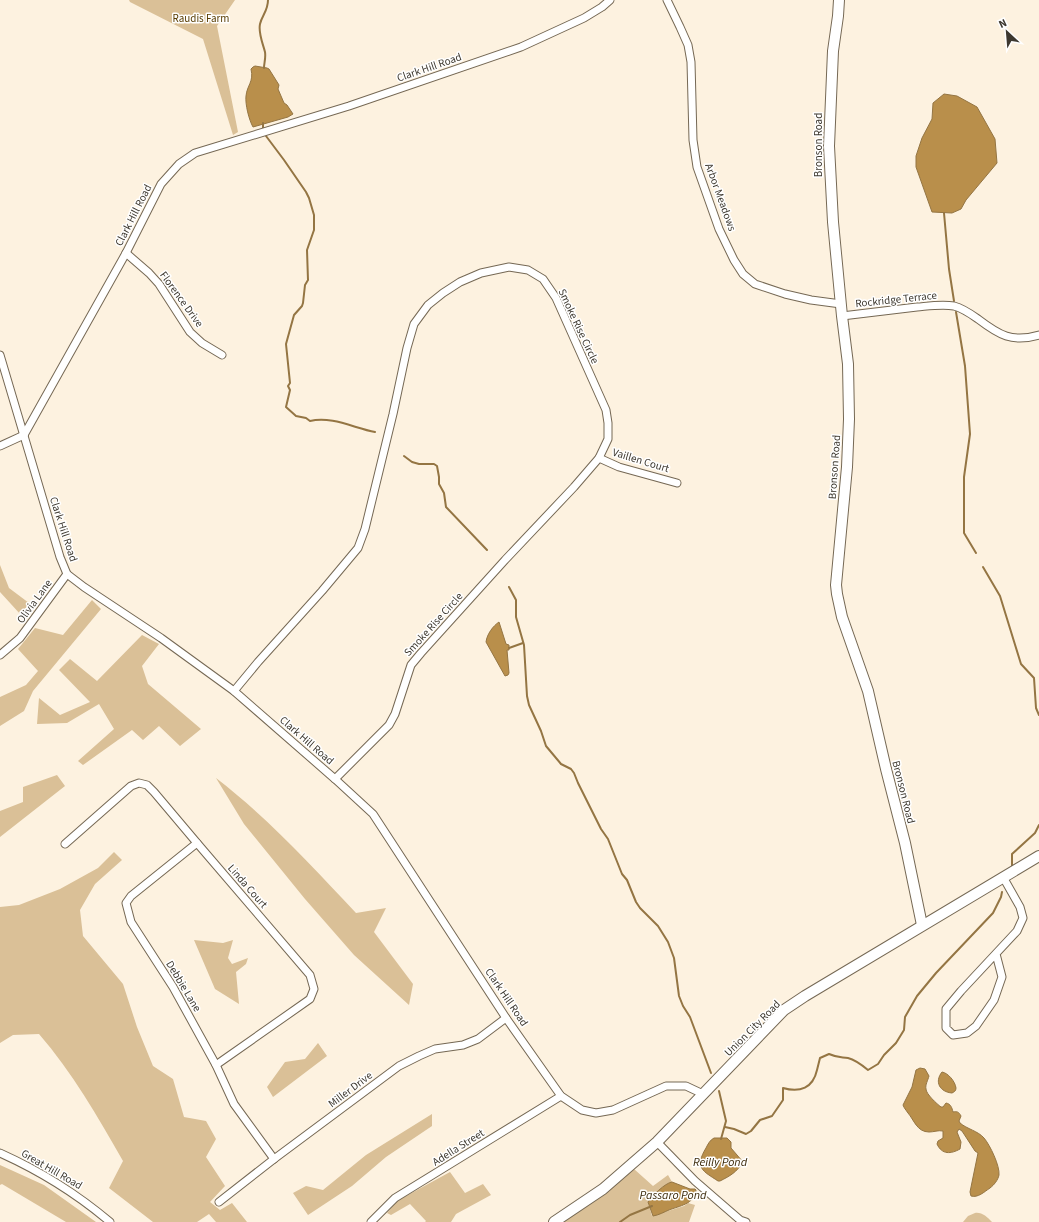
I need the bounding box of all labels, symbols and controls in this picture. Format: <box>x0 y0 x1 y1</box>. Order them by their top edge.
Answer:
park label: Raudis Farm <box>173 11 229 26</box>
north arrow <box>987 12 1027 52</box>
text: N <box>996 15 1009 32</box>
street label: Clark Hill Road <box>395 49 463 86</box>
street label: Bronson Road <box>811 113 826 177</box>
street label: Arbor Meadows <box>701 161 740 234</box>
street label: Clark Hill Road <box>111 182 155 249</box>
street label: Florence Drive <box>156 268 207 331</box>
street label: Smoke Rise Circle <box>555 286 603 367</box>
street label: Rockridge Terrace <box>854 288 938 311</box>
street label: Bronson Road <box>825 434 844 500</box>
street label: Vaillen Court <box>611 445 671 476</box>
street label: Clark Hill Road <box>46 495 81 564</box>
street label: Olivia Lane <box>13 576 56 626</box>
street label: Smoke Rise Circle <box>401 589 466 659</box>
street label: Clark Hill Road <box>276 713 337 768</box>
street label: Bronson Road <box>888 759 919 825</box>
street label: Linda Court <box>224 861 271 912</box>
street label: Debbie Lane <box>162 958 205 1015</box>
street label: Clark Hill Road <box>482 965 532 1029</box>
street label: Union City Road <box>721 997 784 1060</box>
street label: Miller Drive <box>325 1068 376 1111</box>
street label: Adella Street <box>430 1125 487 1169</box>
street label: Great Hill Road <box>18 1146 85 1193</box>
water label: Reilly Pond <box>693 1154 748 1171</box>
water label: Passaro Pond <box>640 1187 707 1204</box>

